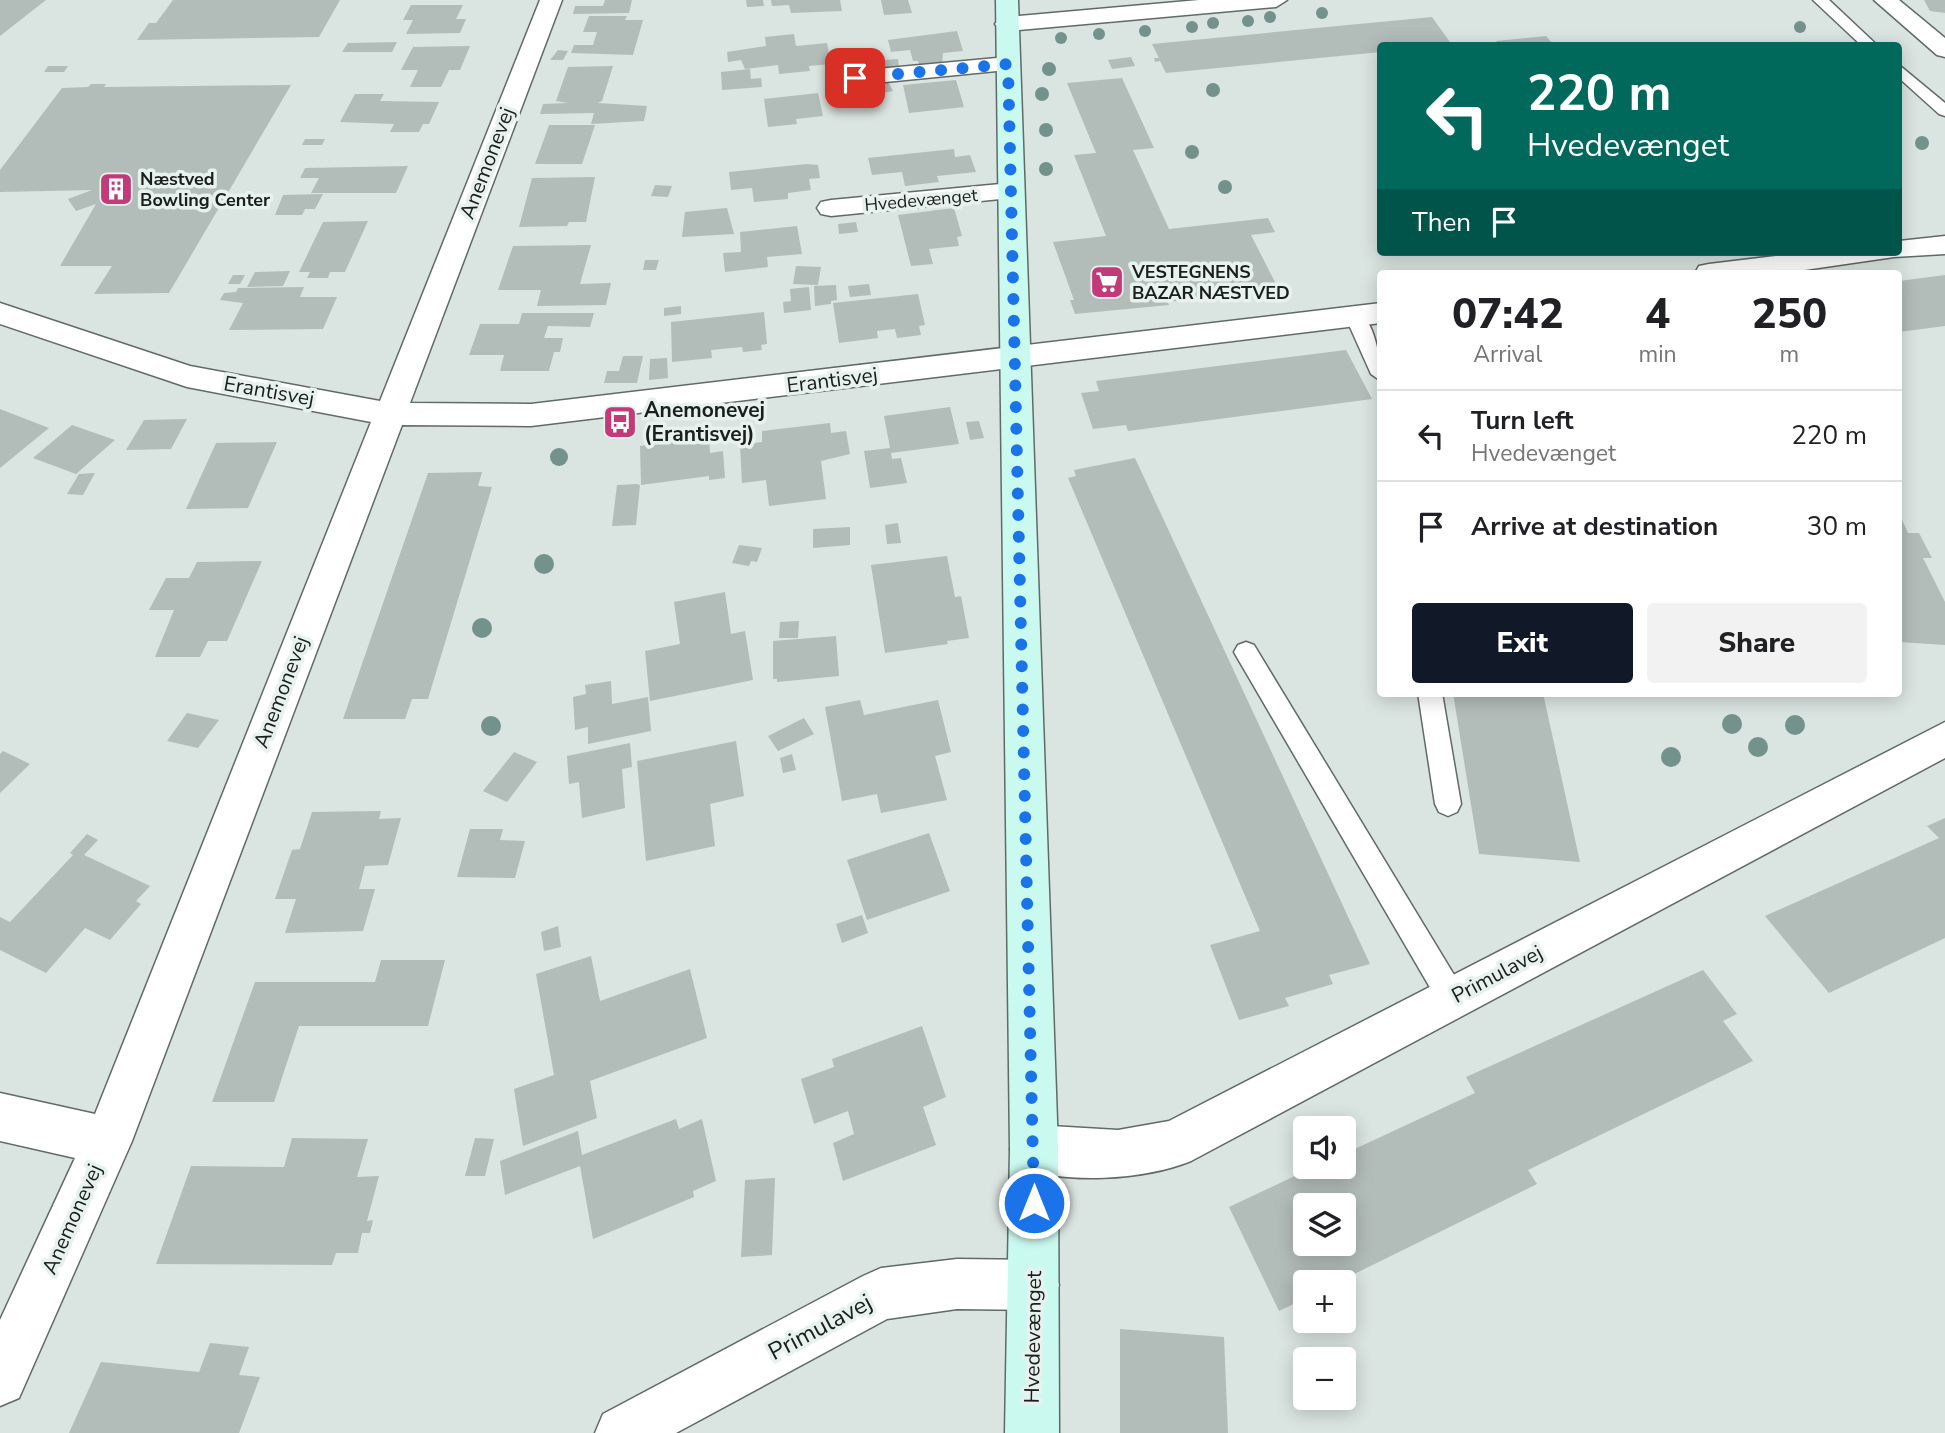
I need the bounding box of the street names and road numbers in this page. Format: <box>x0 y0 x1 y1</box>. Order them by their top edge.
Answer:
street label: Anemonevej <box>453 103 521 223</box>
street label: Hvedevænget <box>863 183 979 217</box>
street label: Erantisvej <box>785 361 879 399</box>
street label: Erantisvej <box>221 369 317 413</box>
street label: Anemonevej <box>247 632 315 752</box>
street label: Primulavej <box>1447 938 1547 1010</box>
street label: Anemonevej <box>35 1159 109 1279</box>
street label: Hvedevænget <box>1018 1270 1048 1403</box>
street label: Primulavej <box>762 1286 878 1368</box>

